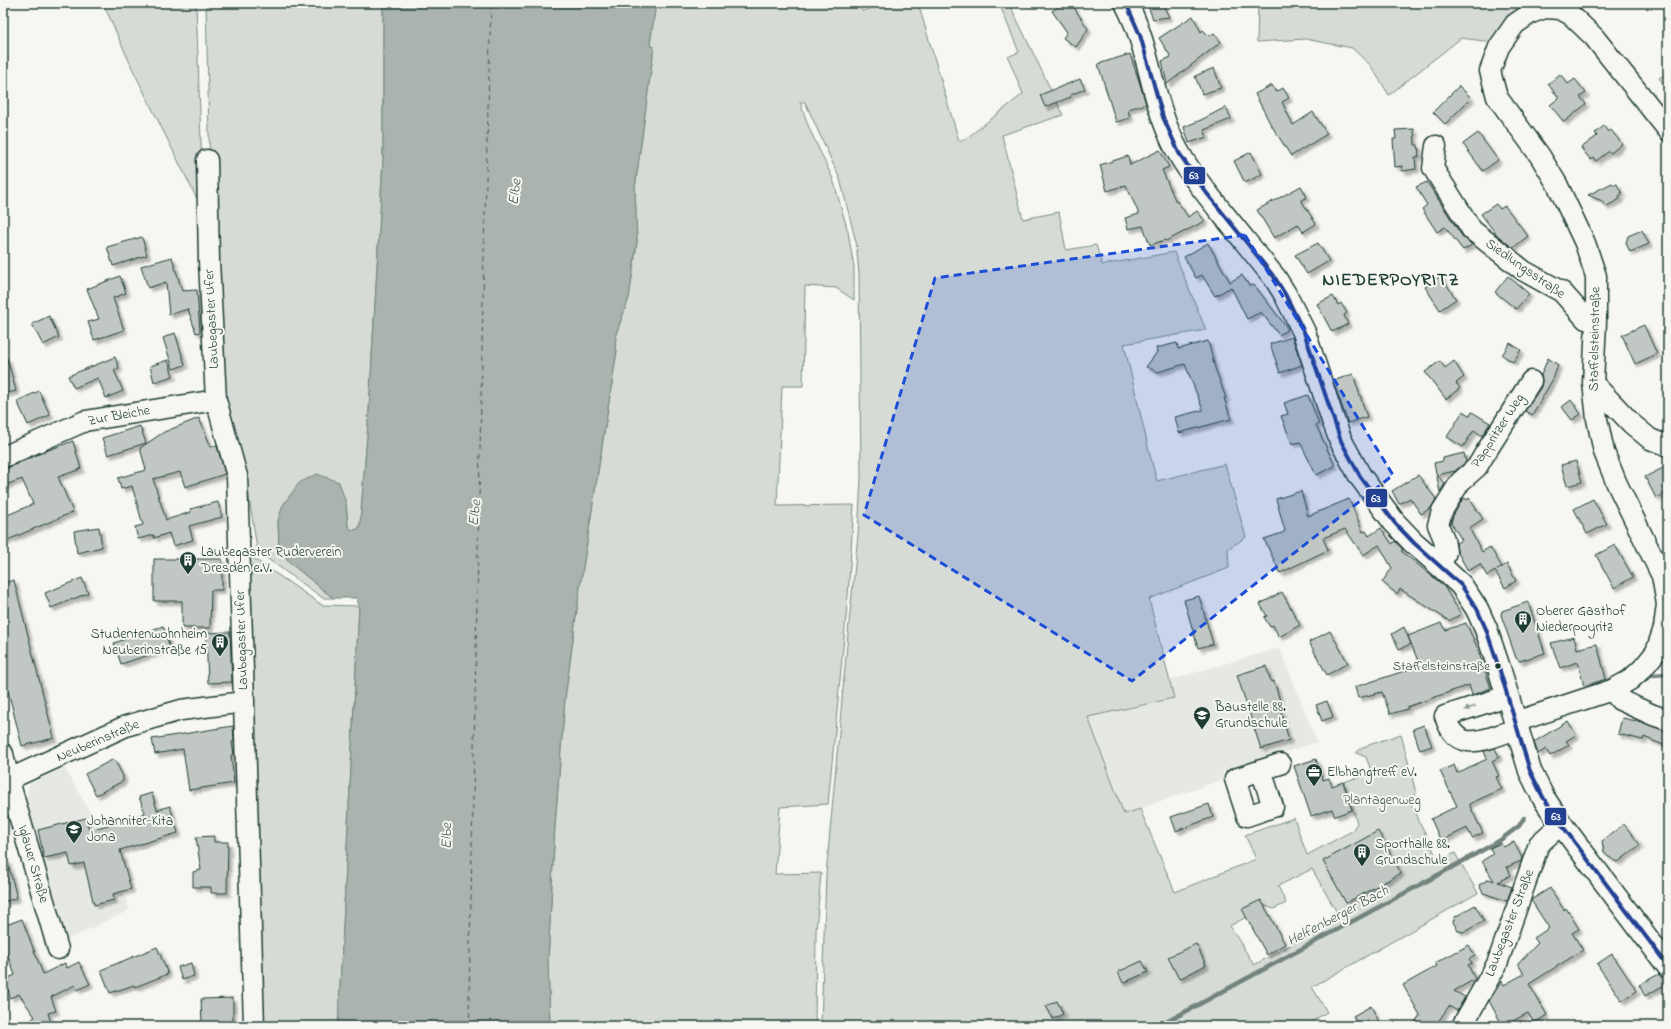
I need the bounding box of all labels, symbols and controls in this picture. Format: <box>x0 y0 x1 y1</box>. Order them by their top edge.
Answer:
line badge: 63 <box>1183 166 1206 185</box>
text: 63 <box>1188 168 1199 184</box>
water label: Elbe <box>502 176 528 207</box>
street label: Siedlungsstraße <box>1480 234 1570 306</box>
street label: Laubegaster Ufer <box>199 268 226 370</box>
district label: NIEDERPOYRITZ <box>1322 268 1460 294</box>
street label: Staffelsteinstraße <box>1584 286 1606 392</box>
street label: Pappritzer Weg <box>1466 390 1531 473</box>
street label: Zur Bleiche <box>86 400 152 432</box>
line badge: 63 <box>1365 488 1388 508</box>
text: 63 <box>1370 491 1381 507</box>
water label: Elbe <box>463 498 487 527</box>
place label: Laubegaster Ruderverein Dresden e.V. <box>200 542 342 579</box>
building icon: Laubegaster Ruderverein Dresden e.V. <box>178 550 198 575</box>
street label: Laubegaster Ufer <box>230 589 255 690</box>
place label: Oberer Gasthof Niederpoyritz <box>1536 601 1626 639</box>
building icon: Oberer Gasthof Niederpoyritz <box>1513 609 1533 634</box>
place label: Studentenwohnheim Neuberinstraße 15 <box>91 624 207 661</box>
building icon: Studentenwohnheim Neuberinstraße 15 <box>210 632 230 657</box>
place label: Staffelsteinstraße <box>1393 657 1490 676</box>
marker: Staffelsteinstraße <box>1493 661 1503 671</box>
place label: Baustelle 88. Grundschule <box>1214 697 1288 734</box>
school or university icon: Baustelle 88. Grundschule <box>1192 705 1212 730</box>
one-way arrow <box>1464 705 1476 711</box>
street label: Neuberinstraße <box>53 714 143 768</box>
office icon: Elbhangtreff eV. <box>1304 762 1324 787</box>
place label: Elbhangtreff eV. <box>1327 762 1417 784</box>
park label: Plantagenweg <box>1343 790 1421 812</box>
line badge: 63 <box>1544 807 1567 826</box>
text: 63 <box>1550 809 1561 825</box>
place label: Johanniter-Kita Jona <box>87 811 173 848</box>
school or university icon: Johanniter-Kita Jona <box>64 819 84 844</box>
water label: Elbe <box>436 821 458 849</box>
street label: Iglauer Straße <box>11 823 54 906</box>
place label: Sporthalle 88. Grundschule <box>1375 834 1450 871</box>
building icon: Sporthalle 88. Grundschule <box>1352 842 1372 867</box>
street label: Laubegaster Straße <box>1480 866 1541 980</box>
water label: Helfenberger Bach <box>1283 880 1394 953</box>

